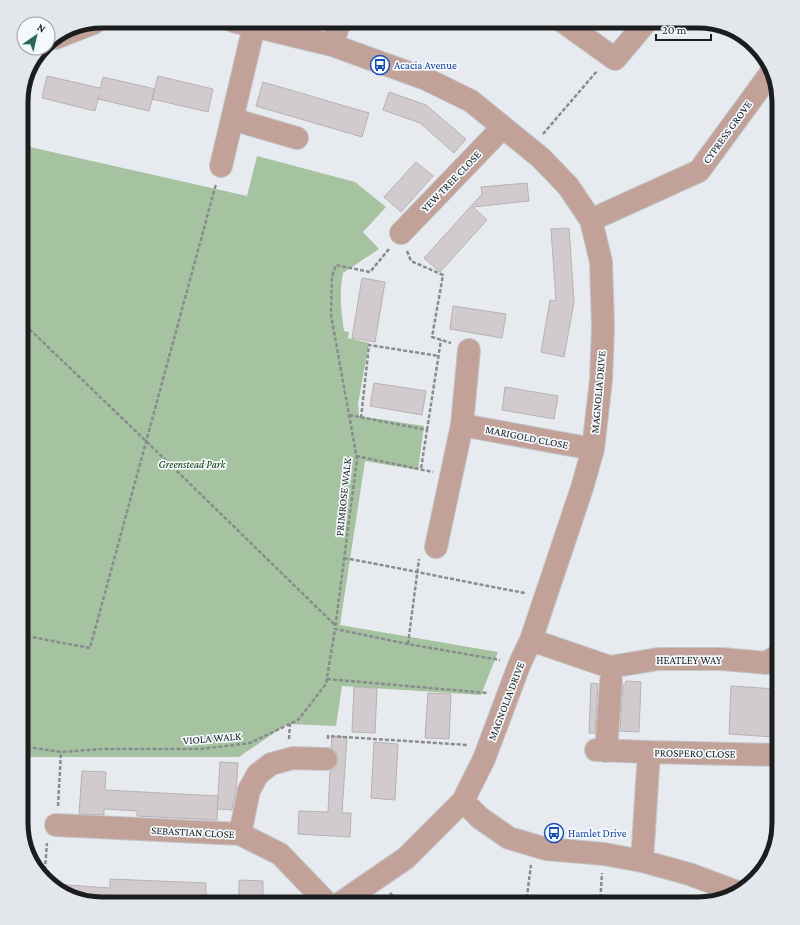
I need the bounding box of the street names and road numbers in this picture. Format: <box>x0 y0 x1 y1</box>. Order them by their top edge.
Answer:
street label: CYPRESS GROVE <box>700 98 754 166</box>
street label: YEW TREE CLOSE <box>419 148 483 214</box>
street label: MAGNOLIA DRIVE <box>588 350 608 434</box>
street label: MARIGOLD CLOSE <box>484 423 570 451</box>
street label: PRIMROSE WALK <box>333 457 353 537</box>
street label: HEATLEY WAY <box>656 654 722 666</box>
street label: MAGNOLIA DRIVE <box>486 660 526 742</box>
street label: VIOLA WALK <box>182 729 242 747</box>
street label: PROSPERO CLOSE <box>654 746 736 760</box>
street label: SEBASTIAN CLOSE <box>151 824 235 840</box>

